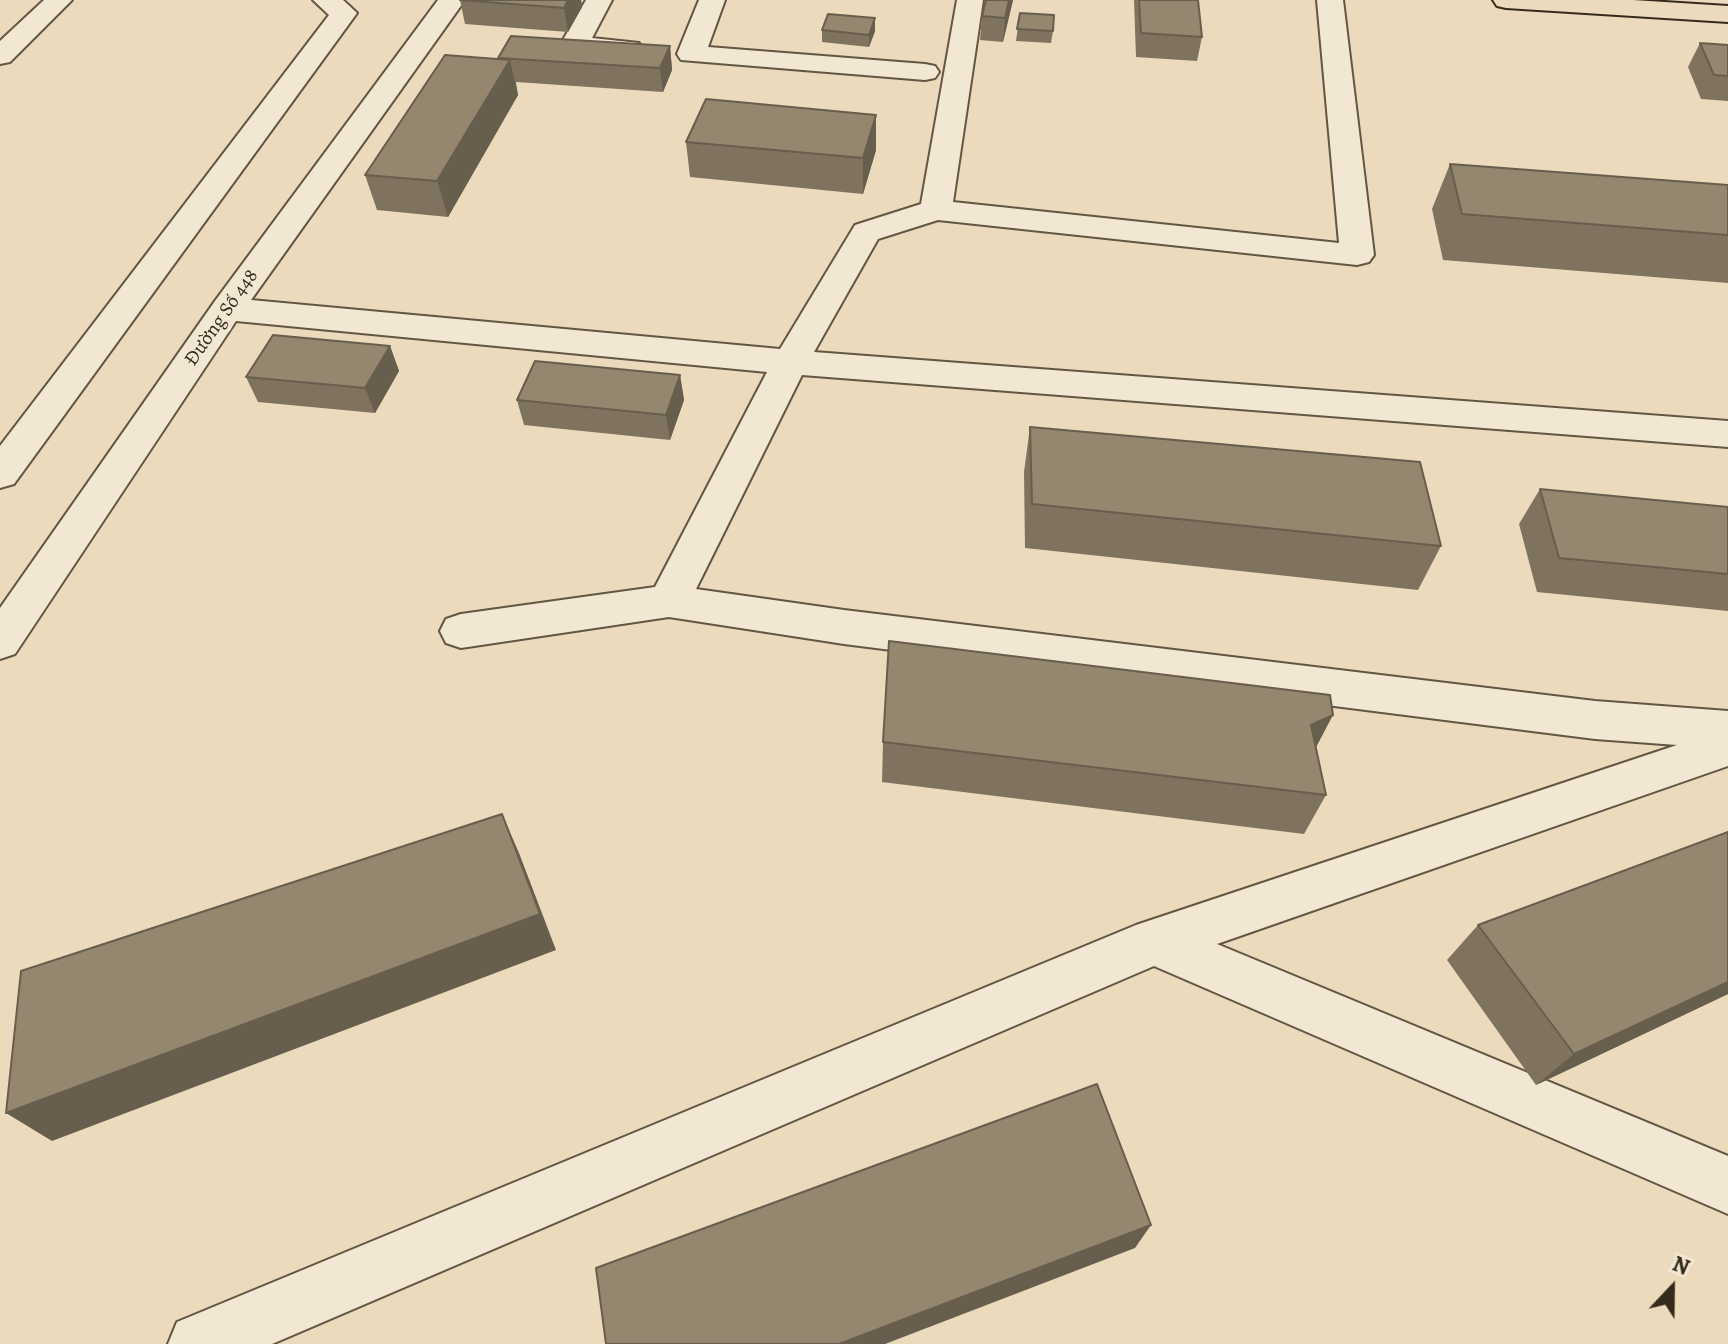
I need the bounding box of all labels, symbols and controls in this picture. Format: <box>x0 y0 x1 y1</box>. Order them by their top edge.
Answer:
street label: Đường Số 448 <box>180 265 264 371</box>
north arrow <box>1632 1248 1712 1328</box>
text: N <box>1668 1249 1694 1283</box>

